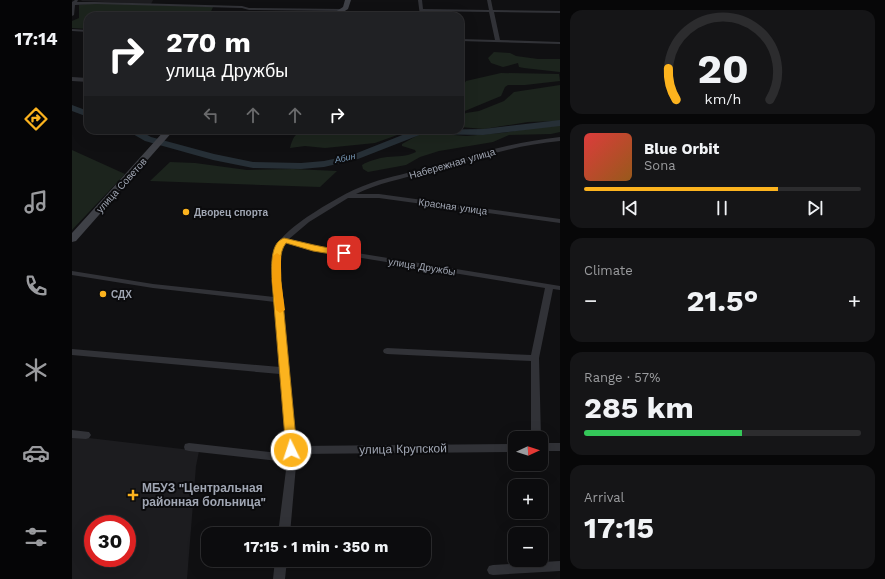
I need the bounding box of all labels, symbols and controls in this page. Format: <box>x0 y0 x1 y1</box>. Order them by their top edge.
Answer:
text: 270 m <box>166 26 251 59</box>
text: 17:14 <box>14 28 58 49</box>
icon: right <box>100 28 152 80</box>
text: 20 <box>697 44 748 93</box>
text: улица Дружбы <box>166 60 288 81</box>
text: km/h <box>704 91 741 107</box>
icon: left <box>200 104 222 126</box>
icon: ahead <box>242 104 264 126</box>
icon: ahead <box>284 104 306 126</box>
icon: right <box>326 104 348 126</box>
icon: directions <box>22 105 50 133</box>
text: Blue Orbit <box>644 140 719 158</box>
street label: Набережная улица <box>408 146 497 181</box>
water label: Абин <box>333 151 356 165</box>
street label: улица Советов <box>94 156 149 215</box>
text: Sona <box>644 158 676 173</box>
icon: music <box>22 188 50 216</box>
street label: Красная улица <box>418 196 488 217</box>
icon: previous <box>619 197 641 219</box>
icon: pause <box>711 197 733 219</box>
icon: next <box>804 197 826 219</box>
marker: Дворец спорта <box>181 207 191 217</box>
place label: Дворец спорта <box>194 207 269 218</box>
pin <box>327 236 361 270</box>
icon: arrive <box>333 242 355 264</box>
street label: улица Дружбы <box>388 256 456 277</box>
text: Climate <box>584 263 633 278</box>
icon: phone <box>22 272 50 300</box>
text: 21.5° <box>687 283 758 318</box>
text: − <box>584 288 597 313</box>
text: + <box>848 288 861 313</box>
marker: СДХ <box>98 289 108 299</box>
place label: СДХ <box>111 289 132 300</box>
icon: climate <box>22 356 50 384</box>
text: Range · 57% <box>584 370 660 385</box>
text: 285 km <box>584 390 694 425</box>
position arrow <box>270 429 312 471</box>
north arrow <box>508 431 548 471</box>
map controls <box>508 431 548 567</box>
icon: car <box>22 439 50 467</box>
street label: улица Крупской <box>359 441 447 457</box>
button: + <box>508 479 548 519</box>
place label: МБУЗ "Центральная районная больница" <box>142 481 266 509</box>
marker: МБУЗ "Центральная районная больница" <box>127 489 139 501</box>
text: Arrival <box>584 490 625 505</box>
text: 17:15 <box>584 510 654 545</box>
speed limit sign: 30 <box>84 515 136 567</box>
icon: filters <box>22 523 50 551</box>
button: − <box>508 527 548 567</box>
text: 17:15 · 1 min · 350 m <box>244 538 388 556</box>

